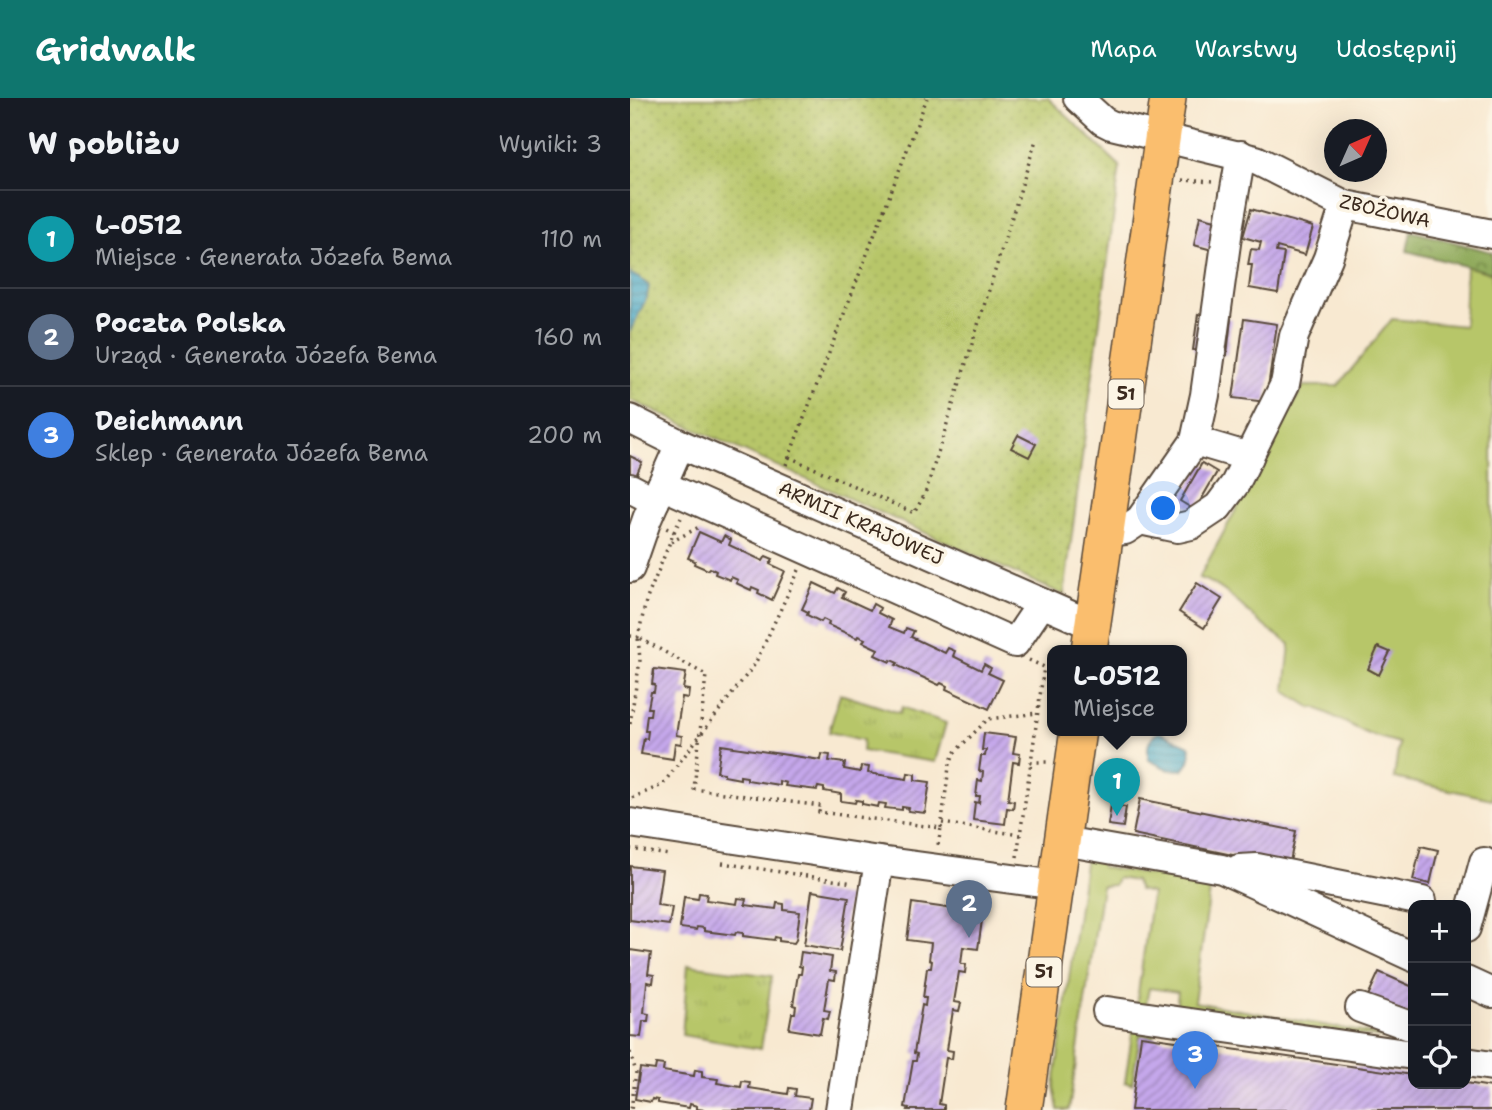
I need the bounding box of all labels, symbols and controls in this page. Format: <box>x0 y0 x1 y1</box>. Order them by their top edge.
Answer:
text: Gridwalk <box>35 27 196 72</box>
text: Mapa <box>1090 33 1157 65</box>
text: Warstwy <box>1195 33 1298 65</box>
text: Udostępnij <box>1336 33 1457 65</box>
north arrow <box>1324 119 1387 182</box>
text: W pobliżu <box>28 123 180 164</box>
text: Wyniki: 3 <box>498 129 602 159</box>
street label: ZBOŻOWA <box>1337 188 1433 234</box>
text: L-0512 <box>95 207 182 242</box>
text: 1 <box>46 224 56 254</box>
text: 110 m <box>540 224 602 254</box>
text: Miejsce · Generała Józefa Bema <box>95 242 452 272</box>
text: Poczta Polska <box>95 305 285 340</box>
text: 2 <box>43 322 59 352</box>
text: 160 m <box>534 322 602 352</box>
text: Urząd · Generała Józefa Bema <box>95 340 437 370</box>
road number: 51 <box>1108 380 1144 408</box>
text: Deichmann <box>95 403 243 438</box>
text: 3 <box>43 420 59 450</box>
text: 200 m <box>527 420 602 450</box>
text: Sklep · Generała Józefa Bema <box>95 438 428 468</box>
street label: ARMII KRAJOWEJ <box>775 475 947 571</box>
your location <box>1146 491 1180 525</box>
popup <box>1047 645 1187 736</box>
text: L-0512 <box>1073 658 1161 693</box>
text: Miejsce <box>1073 693 1155 723</box>
pin: 1 <box>1094 758 1140 816</box>
pin: 2 <box>946 880 992 938</box>
map controls <box>1408 900 1471 1089</box>
button: + <box>1408 900 1471 963</box>
road number: 51 <box>1026 958 1062 986</box>
button: − <box>1408 963 1471 1026</box>
button: locate <box>1408 1026 1471 1089</box>
pin: 3 <box>1172 1031 1218 1089</box>

